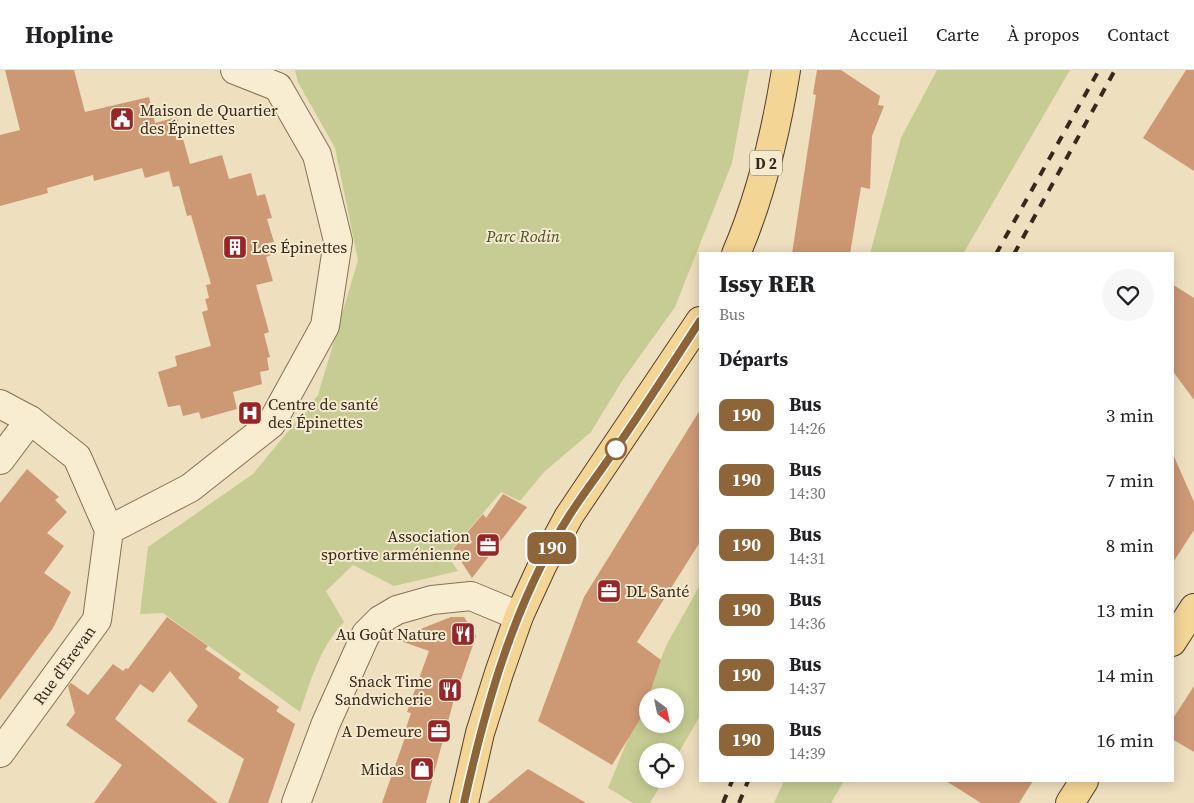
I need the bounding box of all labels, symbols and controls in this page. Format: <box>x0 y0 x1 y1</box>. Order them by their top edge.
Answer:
text: Hopline <box>25 18 113 51</box>
text: Accueil <box>849 22 908 47</box>
text: Carte <box>936 22 979 47</box>
text: À propos <box>1007 22 1079 47</box>
text: Contact <box>1107 22 1169 47</box>
place label: Maison de Quartier des Épinettes <box>140 99 278 139</box>
public building icon: Maison de Quartier des Épinettes <box>109 106 135 132</box>
road number: D 2 <box>750 150 782 176</box>
park label: Parc Rodin <box>485 225 560 247</box>
building icon: Les Épinettes <box>222 234 248 260</box>
place label: Les Épinettes <box>252 236 347 258</box>
text: Issy RER <box>719 267 815 300</box>
button: heart <box>1102 269 1154 321</box>
text: Bus <box>719 303 745 325</box>
text: Départs <box>719 346 788 372</box>
text: Bus <box>789 391 821 417</box>
place label: Centre de santé des Épinettes <box>268 393 379 433</box>
hospital icon: Centre de santé des Épinettes <box>237 400 263 426</box>
text: 190 <box>732 402 761 427</box>
text: 3 min <box>1106 402 1154 428</box>
text: 14:26 <box>789 417 826 439</box>
unlabelled marker <box>605 438 627 460</box>
text: Bus <box>789 456 821 482</box>
text: 190 <box>732 467 761 492</box>
text: 7 min <box>1106 467 1154 493</box>
text: 14:30 <box>789 482 826 504</box>
text: Bus <box>789 521 821 547</box>
place label: Association sportive arménienne <box>321 525 470 565</box>
office icon: Association sportive arménienne <box>475 532 501 558</box>
line badge: 190 <box>523 532 581 564</box>
text: 190 <box>732 532 761 557</box>
text: 8 min <box>1106 532 1154 558</box>
text: 190 <box>537 535 567 560</box>
text: 14:31 <box>789 547 826 569</box>
office icon: DL Santé <box>596 578 622 604</box>
place label: DL Santé <box>626 580 689 602</box>
text: Bus <box>789 586 821 612</box>
text: 190 <box>732 597 761 622</box>
text: 13 min <box>1096 597 1154 623</box>
text: 14:36 <box>789 612 826 634</box>
street label: Rue d'Erevan <box>28 621 100 709</box>
restaurant icon: Au Goût Nature <box>450 621 476 647</box>
place label: Au Goût Nature <box>336 623 446 645</box>
text: Bus <box>789 651 821 677</box>
text: 190 <box>732 662 761 687</box>
text: 14 min <box>1096 662 1154 688</box>
place label: Snack Time Sandwicherie <box>335 670 432 710</box>
restaurant icon: Snack Time Sandwicherie <box>437 677 463 703</box>
text: 14:37 <box>789 677 826 699</box>
north arrow <box>639 688 684 732</box>
map controls <box>639 688 684 788</box>
text: Bus <box>789 716 821 742</box>
office icon: A Demeure <box>426 718 452 744</box>
place label: A Demeure <box>341 720 422 742</box>
text: 190 <box>732 727 761 752</box>
text: 16 min <box>1096 727 1154 753</box>
text: 14:39 <box>789 742 826 764</box>
button: locate <box>639 743 684 788</box>
shop icon: Midas <box>409 756 435 782</box>
place label: Midas <box>361 758 404 780</box>

